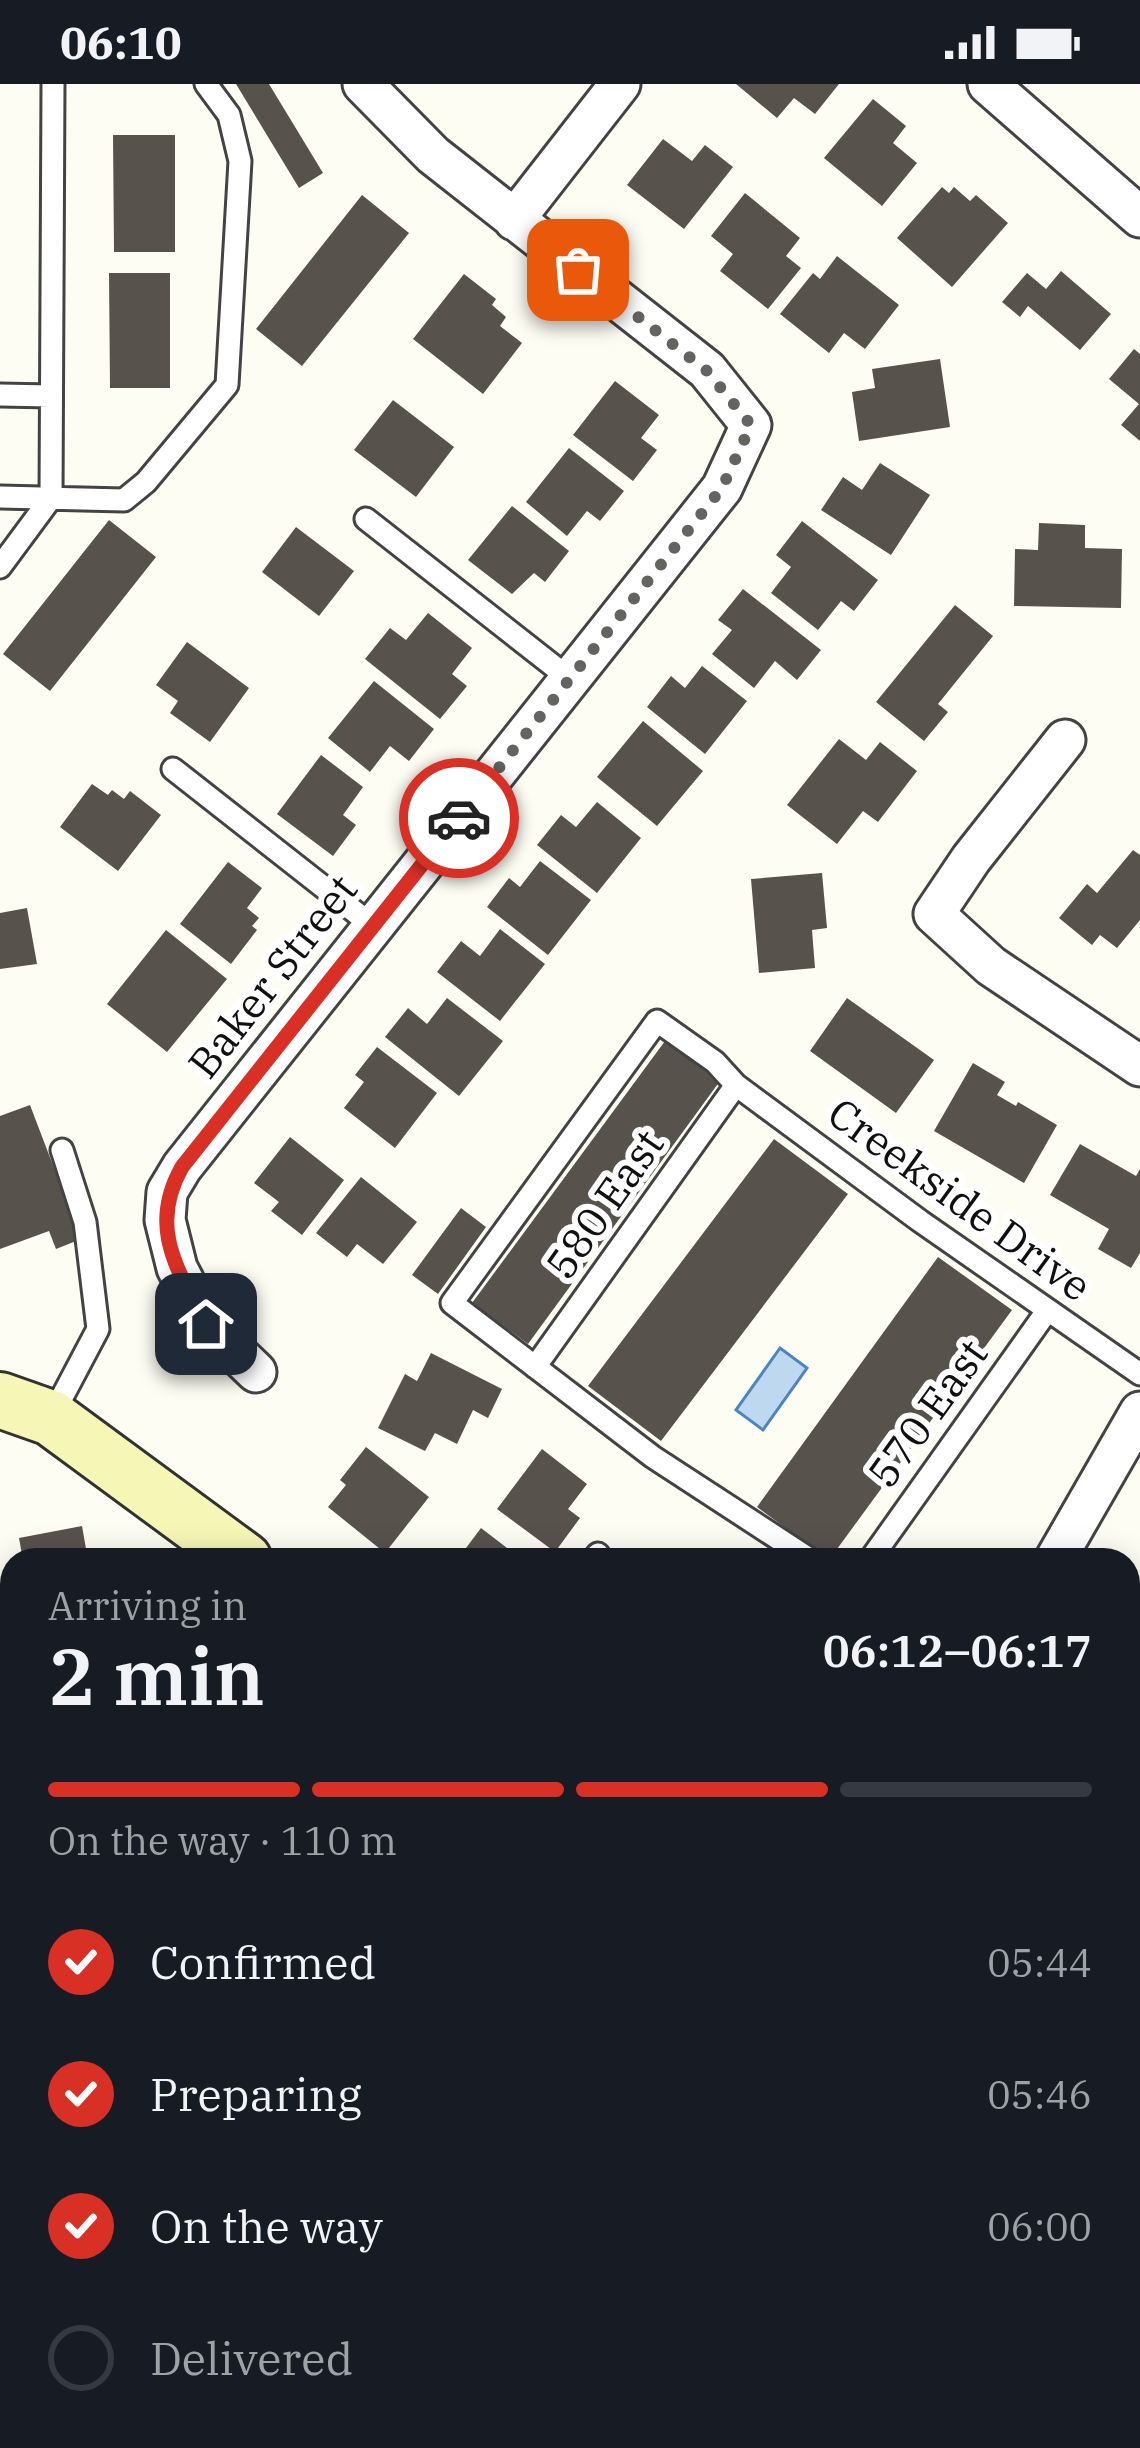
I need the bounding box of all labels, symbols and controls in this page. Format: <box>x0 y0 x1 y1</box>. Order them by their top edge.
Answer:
text: 06:10 <box>60 13 182 71</box>
pin <box>527 219 629 321</box>
icon: bag <box>545 237 611 303</box>
courier <box>399 758 519 878</box>
icon: car <box>426 785 492 851</box>
street label: Baker Street <box>175 863 369 1089</box>
street label: Creekside Drive <box>818 1085 1102 1313</box>
street label: 580 East <box>533 1119 675 1289</box>
pin <box>155 1273 257 1375</box>
icon: home <box>173 1291 239 1357</box>
street label: 570 East <box>855 1328 999 1498</box>
text: Arriving in <box>48 1580 247 1631</box>
text: 06:12–06:17 <box>823 1621 1092 1679</box>
text: 2 min <box>48 1625 265 1726</box>
text: On the way · 110 m <box>48 1815 397 1866</box>
icon: check <box>48 1929 114 1995</box>
text: Confirmed <box>150 1933 376 1991</box>
text: 05:44 <box>987 1937 1092 1988</box>
icon: check <box>48 2061 114 2127</box>
text: Preparing <box>150 2065 362 2123</box>
text: 05:46 <box>987 2069 1092 2120</box>
icon: check <box>48 2193 114 2259</box>
text: On the way <box>150 2197 383 2255</box>
text: 06:00 <box>987 2201 1092 2252</box>
text: Delivered <box>150 2329 353 2387</box>

